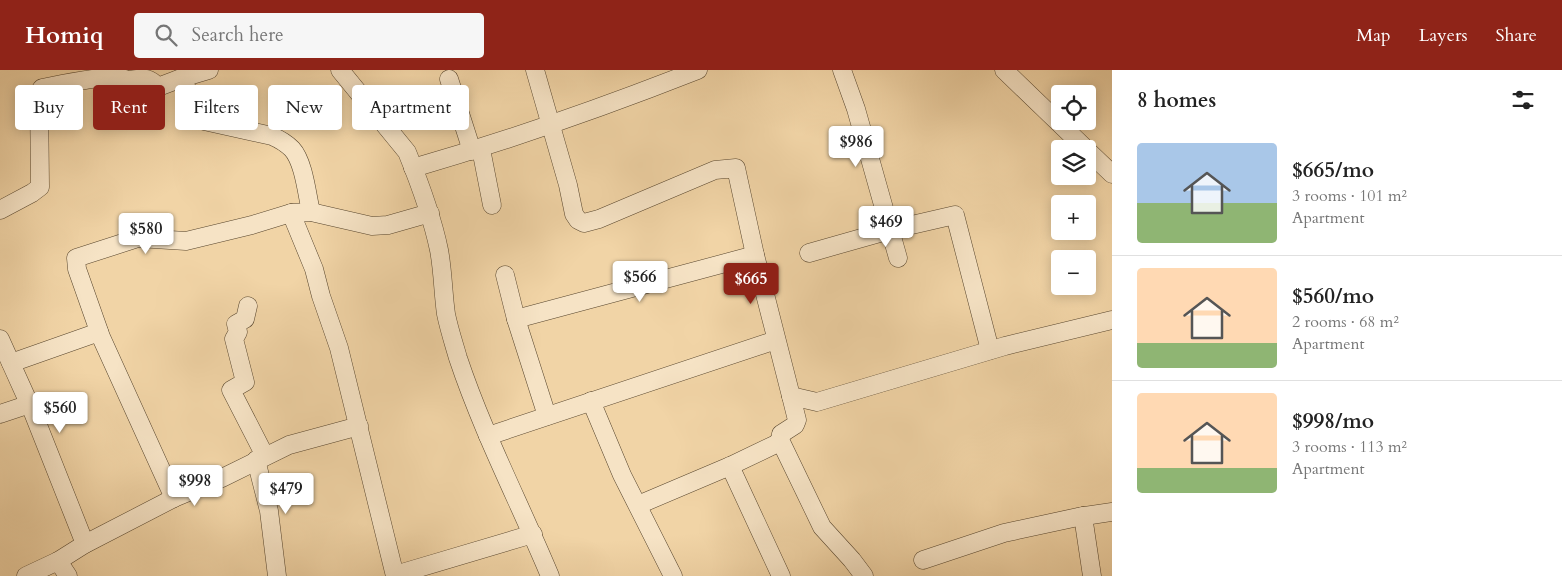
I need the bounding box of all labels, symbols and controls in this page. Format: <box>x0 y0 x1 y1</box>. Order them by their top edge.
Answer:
search box <box>134 13 484 58</box>
text: Homiq <box>25 19 104 52</box>
icon: search <box>152 21 180 49</box>
text: Search here <box>192 22 284 48</box>
text: Map <box>1356 23 1391 48</box>
text: Layers <box>1419 23 1468 48</box>
text: Share <box>1496 23 1537 48</box>
chip: Buy <box>15 85 83 130</box>
chip: Rent <box>93 85 165 130</box>
chip: Filters <box>175 85 258 130</box>
chip: New <box>268 85 342 130</box>
chip: Apartment <box>352 85 469 130</box>
map controls <box>1051 85 1096 295</box>
button: locate <box>1051 85 1096 130</box>
text: 8 homes <box>1137 86 1216 115</box>
icon: filters <box>1509 86 1537 114</box>
pin: $986 <box>826 126 886 168</box>
text: $986 <box>840 131 872 153</box>
button: layers <box>1051 140 1096 185</box>
text: $665/mo <box>1292 156 1374 185</box>
icon: home <box>1177 163 1237 223</box>
text: 3 rooms · 101 m² <box>1292 185 1407 207</box>
button: + <box>1051 195 1096 240</box>
pin: $469 <box>856 206 916 248</box>
text: Apartment <box>1292 207 1365 229</box>
text: $469 <box>870 211 902 233</box>
pin: $580 <box>116 212 176 255</box>
text: $580 <box>130 218 162 240</box>
button: − <box>1051 250 1096 295</box>
pin: $566 <box>610 260 670 303</box>
pin: $665 <box>721 262 781 305</box>
text: $566 <box>624 266 656 288</box>
text: $665 <box>735 268 767 290</box>
text: $560/mo <box>1292 282 1374 311</box>
icon: home <box>1177 288 1237 348</box>
text: 2 rooms · 68 m² <box>1292 311 1399 333</box>
text: Apartment <box>1292 333 1365 355</box>
pin: $560 <box>30 392 90 434</box>
text: $560 <box>44 397 76 419</box>
text: $998/mo <box>1292 407 1374 436</box>
icon: home <box>1177 413 1237 473</box>
text: 3 rooms · 113 m² <box>1292 436 1407 458</box>
text: Apartment <box>1292 458 1365 480</box>
pin: $998 <box>165 464 225 507</box>
text: $998 <box>179 470 211 492</box>
pin: $479 <box>256 472 316 515</box>
text: $479 <box>270 478 302 500</box>

